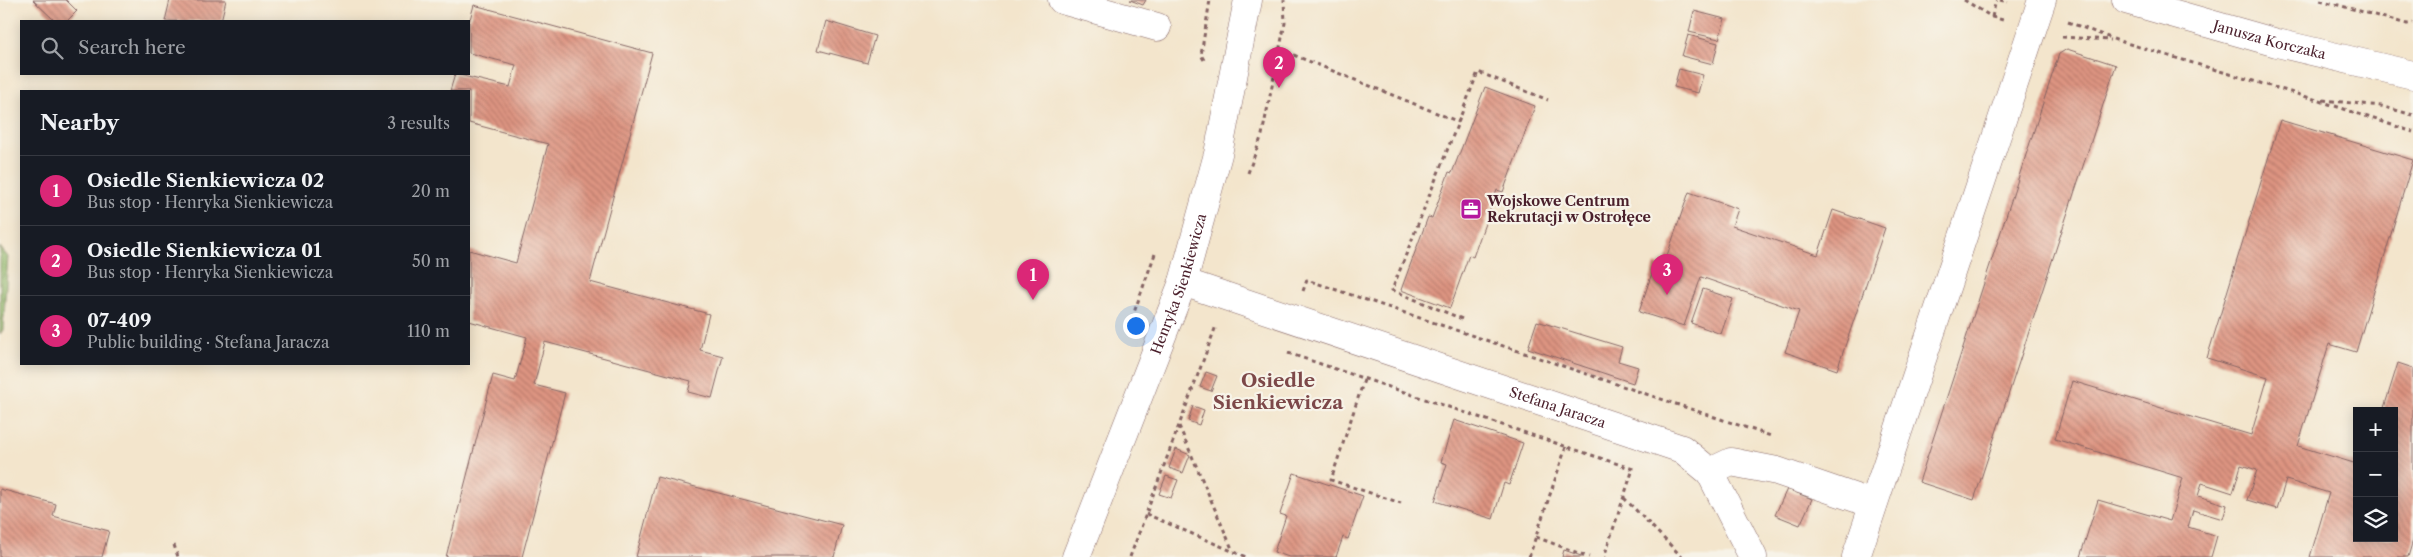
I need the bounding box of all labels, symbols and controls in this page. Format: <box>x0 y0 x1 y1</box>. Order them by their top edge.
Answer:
street label: Janusza Korczaka <box>2209 16 2328 63</box>
search box <box>20 20 470 75</box>
icon: search <box>38 34 66 62</box>
text: Search here <box>78 36 186 59</box>
pin: 2 <box>1263 47 1295 88</box>
text: Nearby <box>40 110 119 135</box>
text: 3 results <box>387 113 450 133</box>
text: Osiedle Sienkiewicza 02 <box>87 169 324 192</box>
text: 1 <box>52 181 60 201</box>
text: 20 m <box>411 181 450 201</box>
text: Bus stop · Henryka Sienkiewicza <box>87 192 333 212</box>
place label: Wojskowe Centrum Rekrutacji w Ostrołęce <box>1486 192 1651 226</box>
office icon: Wojskowe Centrum Rekrutacji w Ostrołęce <box>1459 197 1483 221</box>
street label: Henryka Sienkiewicza <box>1147 211 1211 357</box>
text: Osiedle Sienkiewicza 01 <box>87 239 322 262</box>
text: 2 <box>51 251 61 271</box>
text: 50 m <box>412 251 450 271</box>
pin: 3 <box>1651 254 1683 295</box>
pin: 1 <box>1017 259 1049 300</box>
text: Bus stop · Henryka Sienkiewicza <box>87 262 333 282</box>
text: 07-409 <box>87 309 152 332</box>
your location <box>1123 313 1149 339</box>
text: 3 <box>51 321 61 341</box>
text: 110 m <box>407 321 450 341</box>
text: Public building · Stefana Jaracza <box>87 332 330 352</box>
district label: Osiedle Sienkiewicza <box>1213 369 1344 414</box>
street label: Stefana Jaracza <box>1507 383 1609 432</box>
map controls <box>2353 407 2398 542</box>
button: + <box>2353 407 2398 452</box>
button: − <box>2353 452 2398 497</box>
button: layers <box>2353 497 2398 542</box>

